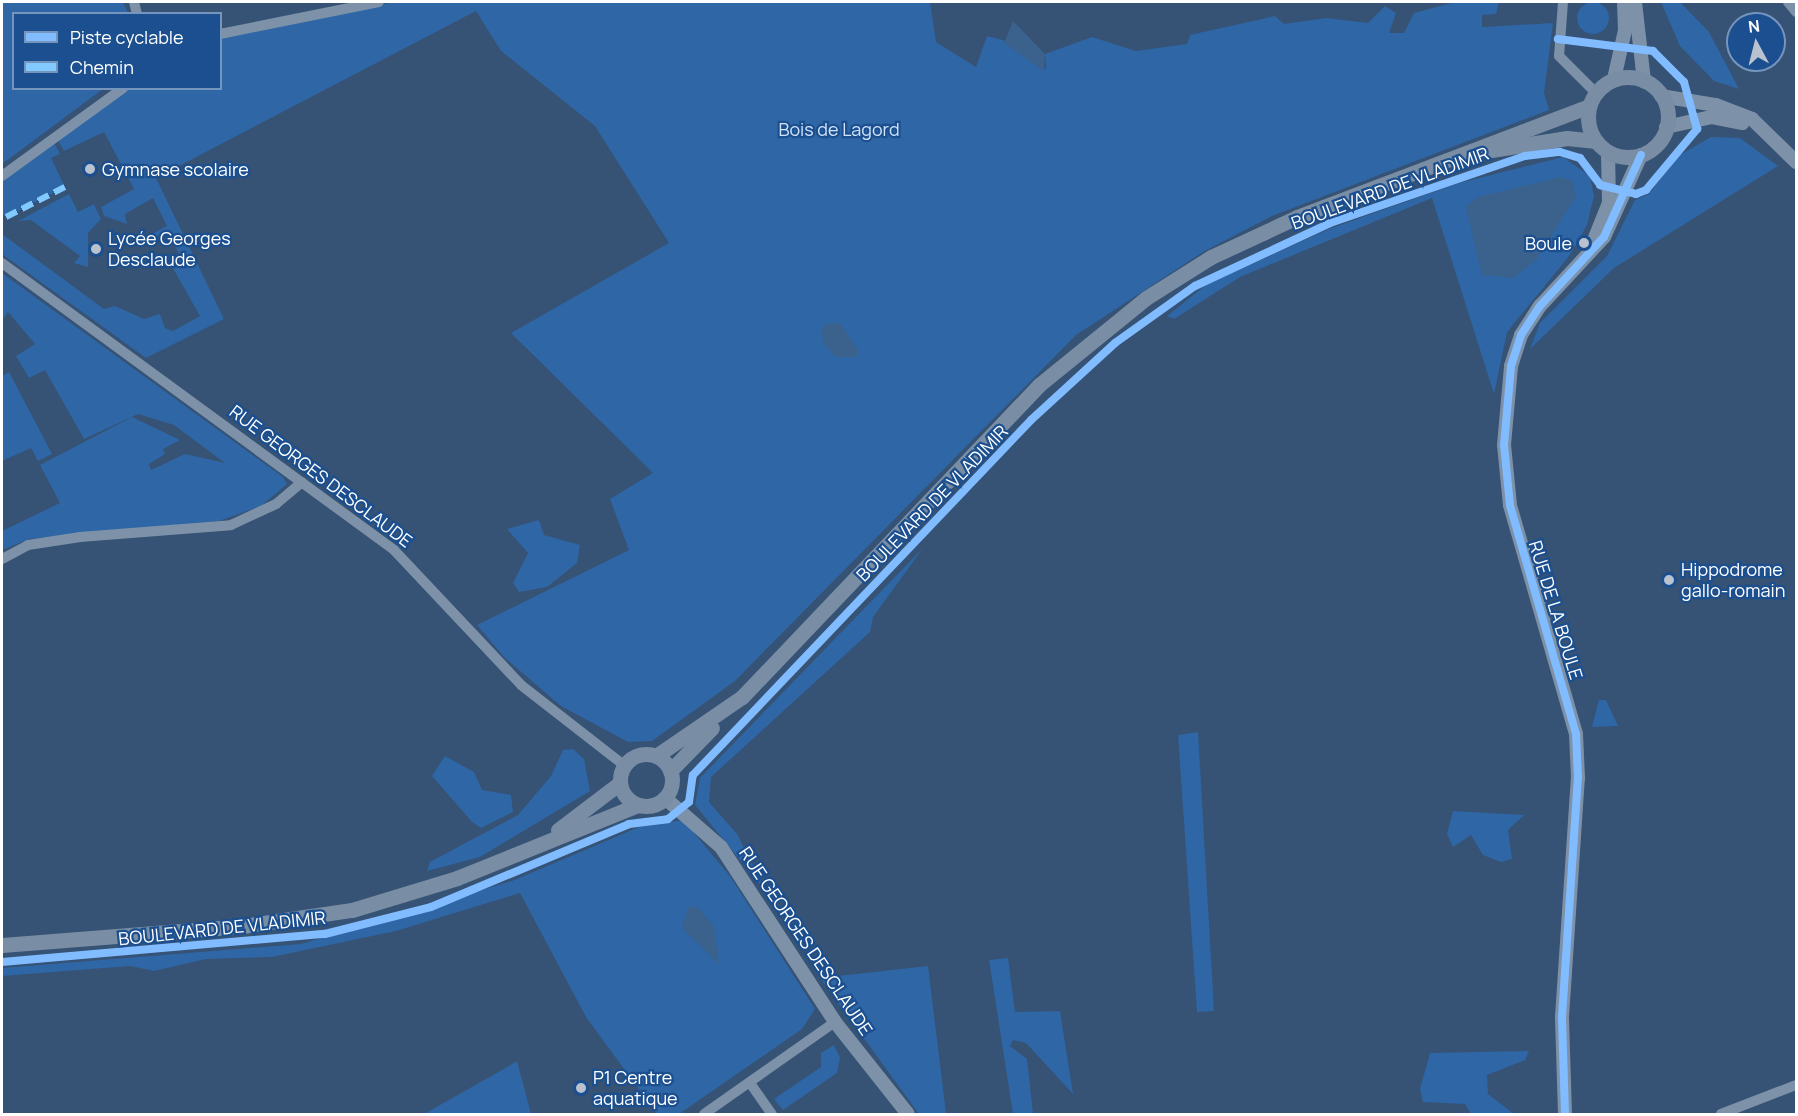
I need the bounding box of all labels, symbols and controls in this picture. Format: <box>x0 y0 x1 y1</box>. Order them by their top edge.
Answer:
legend <box>12 12 222 90</box>
north arrow <box>1726 12 1786 72</box>
text: N <box>1747 15 1761 38</box>
text: Piste cyclable <box>70 25 184 49</box>
text: Chemin <box>70 55 134 79</box>
park label: Bois de Lagord <box>778 118 900 140</box>
street label: BOULEVARD DE VLADIMIR <box>1288 142 1492 234</box>
place label: Gymnase scolaire <box>102 158 249 180</box>
marker: Gymnase scolaire <box>83 162 97 176</box>
place label: Lycée Georges Desclaude <box>108 228 231 270</box>
place label: Boule <box>1525 232 1572 254</box>
marker: Boule <box>1577 236 1591 250</box>
marker: Lycée Georges Desclaude <box>89 242 103 256</box>
street label: RUE GEORGES DESCLAUDE <box>226 400 416 552</box>
street label: BOULEVARD DE VLADIMIR <box>852 420 1012 586</box>
street label: RUE DE LA BOULE <box>1525 538 1587 682</box>
place label: Hippodrome gallo-romain <box>1681 559 1785 602</box>
marker: Hippodrome gallo-romain <box>1662 573 1676 587</box>
street label: RUE GEORGES DESCLAUDE <box>735 843 877 1039</box>
street label: BOULEVARD DE VLADIMIR <box>117 906 327 950</box>
place label: P1 Centre aquatique <box>593 1067 678 1110</box>
marker: P1 Centre aquatique <box>574 1081 588 1095</box>

